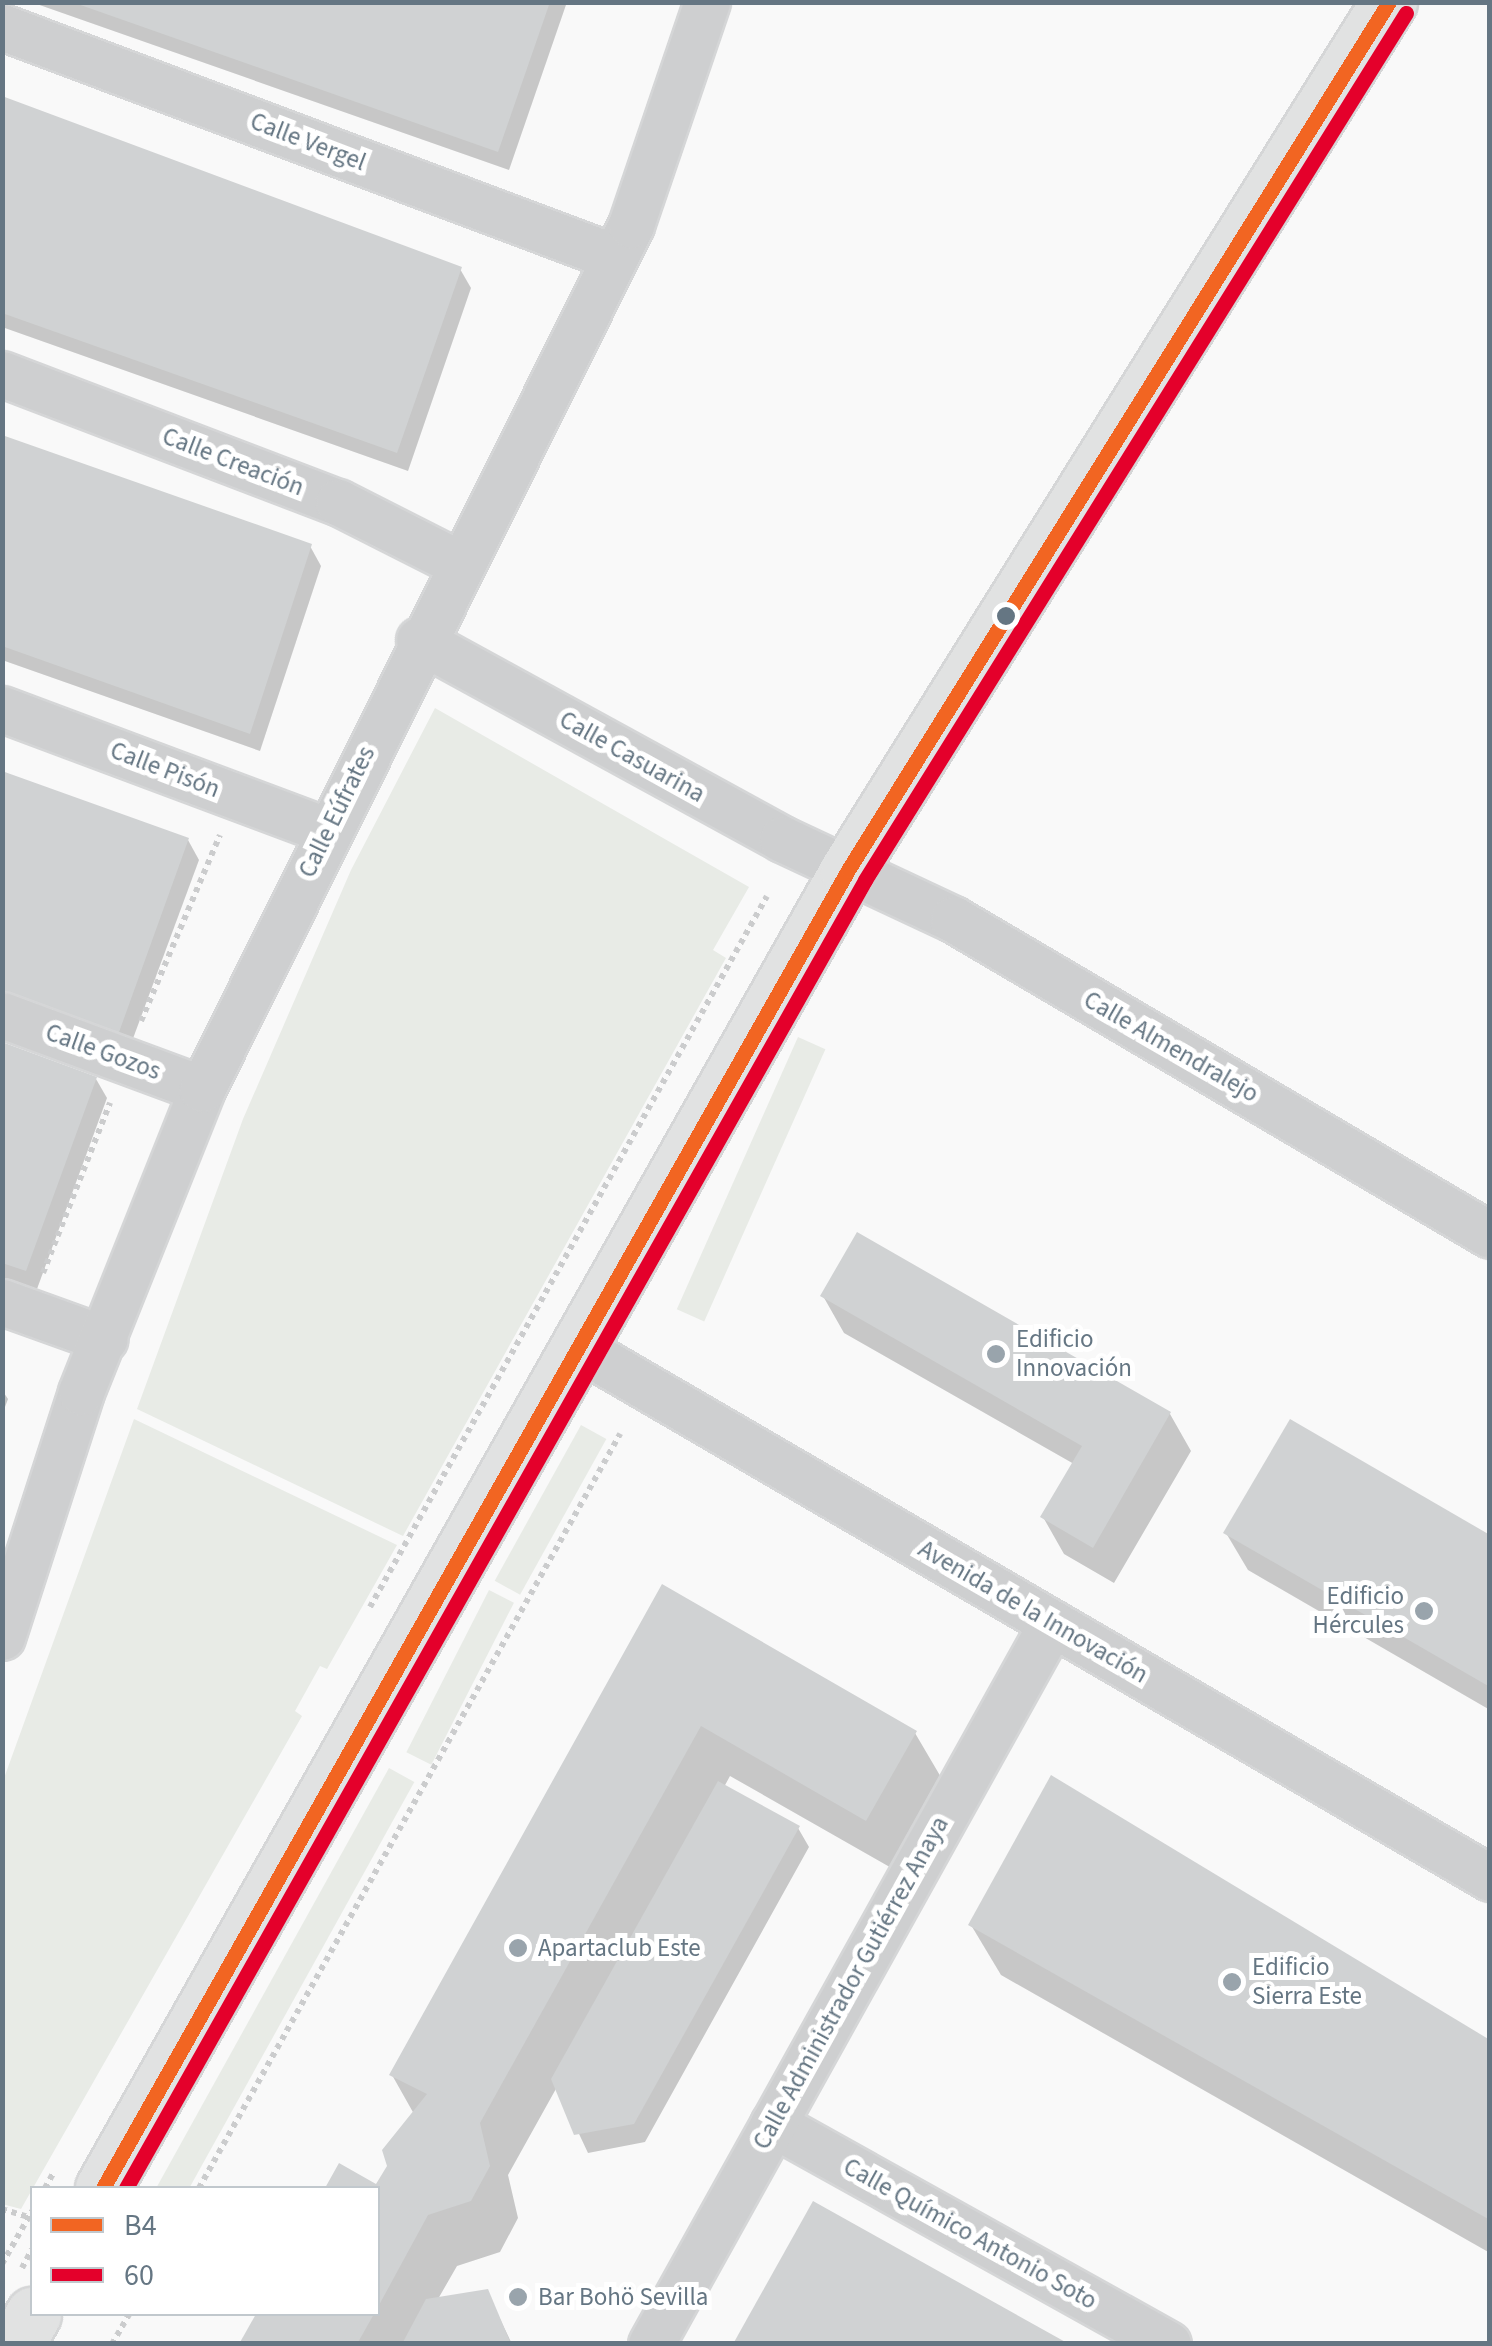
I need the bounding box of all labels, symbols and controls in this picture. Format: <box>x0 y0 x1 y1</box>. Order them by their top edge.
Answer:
street label: Calle Vergel <box>246 106 370 178</box>
street label: Calle Creación <box>158 421 308 503</box>
unlabelled marker <box>996 606 1016 626</box>
street label: Calle Casuarina <box>554 705 710 809</box>
street label: Calle Pisón <box>106 735 224 805</box>
street label: Calle Eúfrates <box>292 741 382 883</box>
street label: Calle Almendralejo <box>1078 985 1264 1109</box>
street label: Calle Gozos <box>41 1017 165 1087</box>
place label: Edificio Innovación <box>1016 1325 1132 1384</box>
marker: Edificio Innovación <box>985 1343 1007 1365</box>
street label: Avenida de la Innovación <box>913 1534 1153 1690</box>
place label: Edificio Hércules <box>1313 1582 1404 1641</box>
marker: Edificio Hércules <box>1413 1600 1435 1622</box>
street label: Calle Administrador Gutiérrez Anaya <box>747 1811 955 2155</box>
place label: Apartaclub Este <box>538 1933 701 1963</box>
marker: Apartaclub Este <box>507 1937 529 1959</box>
place label: Edificio Sierra Este <box>1252 1953 1362 2012</box>
marker: Edificio Sierra Este <box>1221 1971 1243 1993</box>
street label: Calle Químico Antonio Soto <box>838 2152 1102 2316</box>
legend <box>30 2186 380 2316</box>
text: B4 <box>124 2204 157 2247</box>
text: 60 <box>124 2254 154 2297</box>
place label: Bar Bohö Sevilla <box>538 2282 708 2312</box>
marker: Bar Bohö Sevilla <box>507 2286 529 2308</box>

